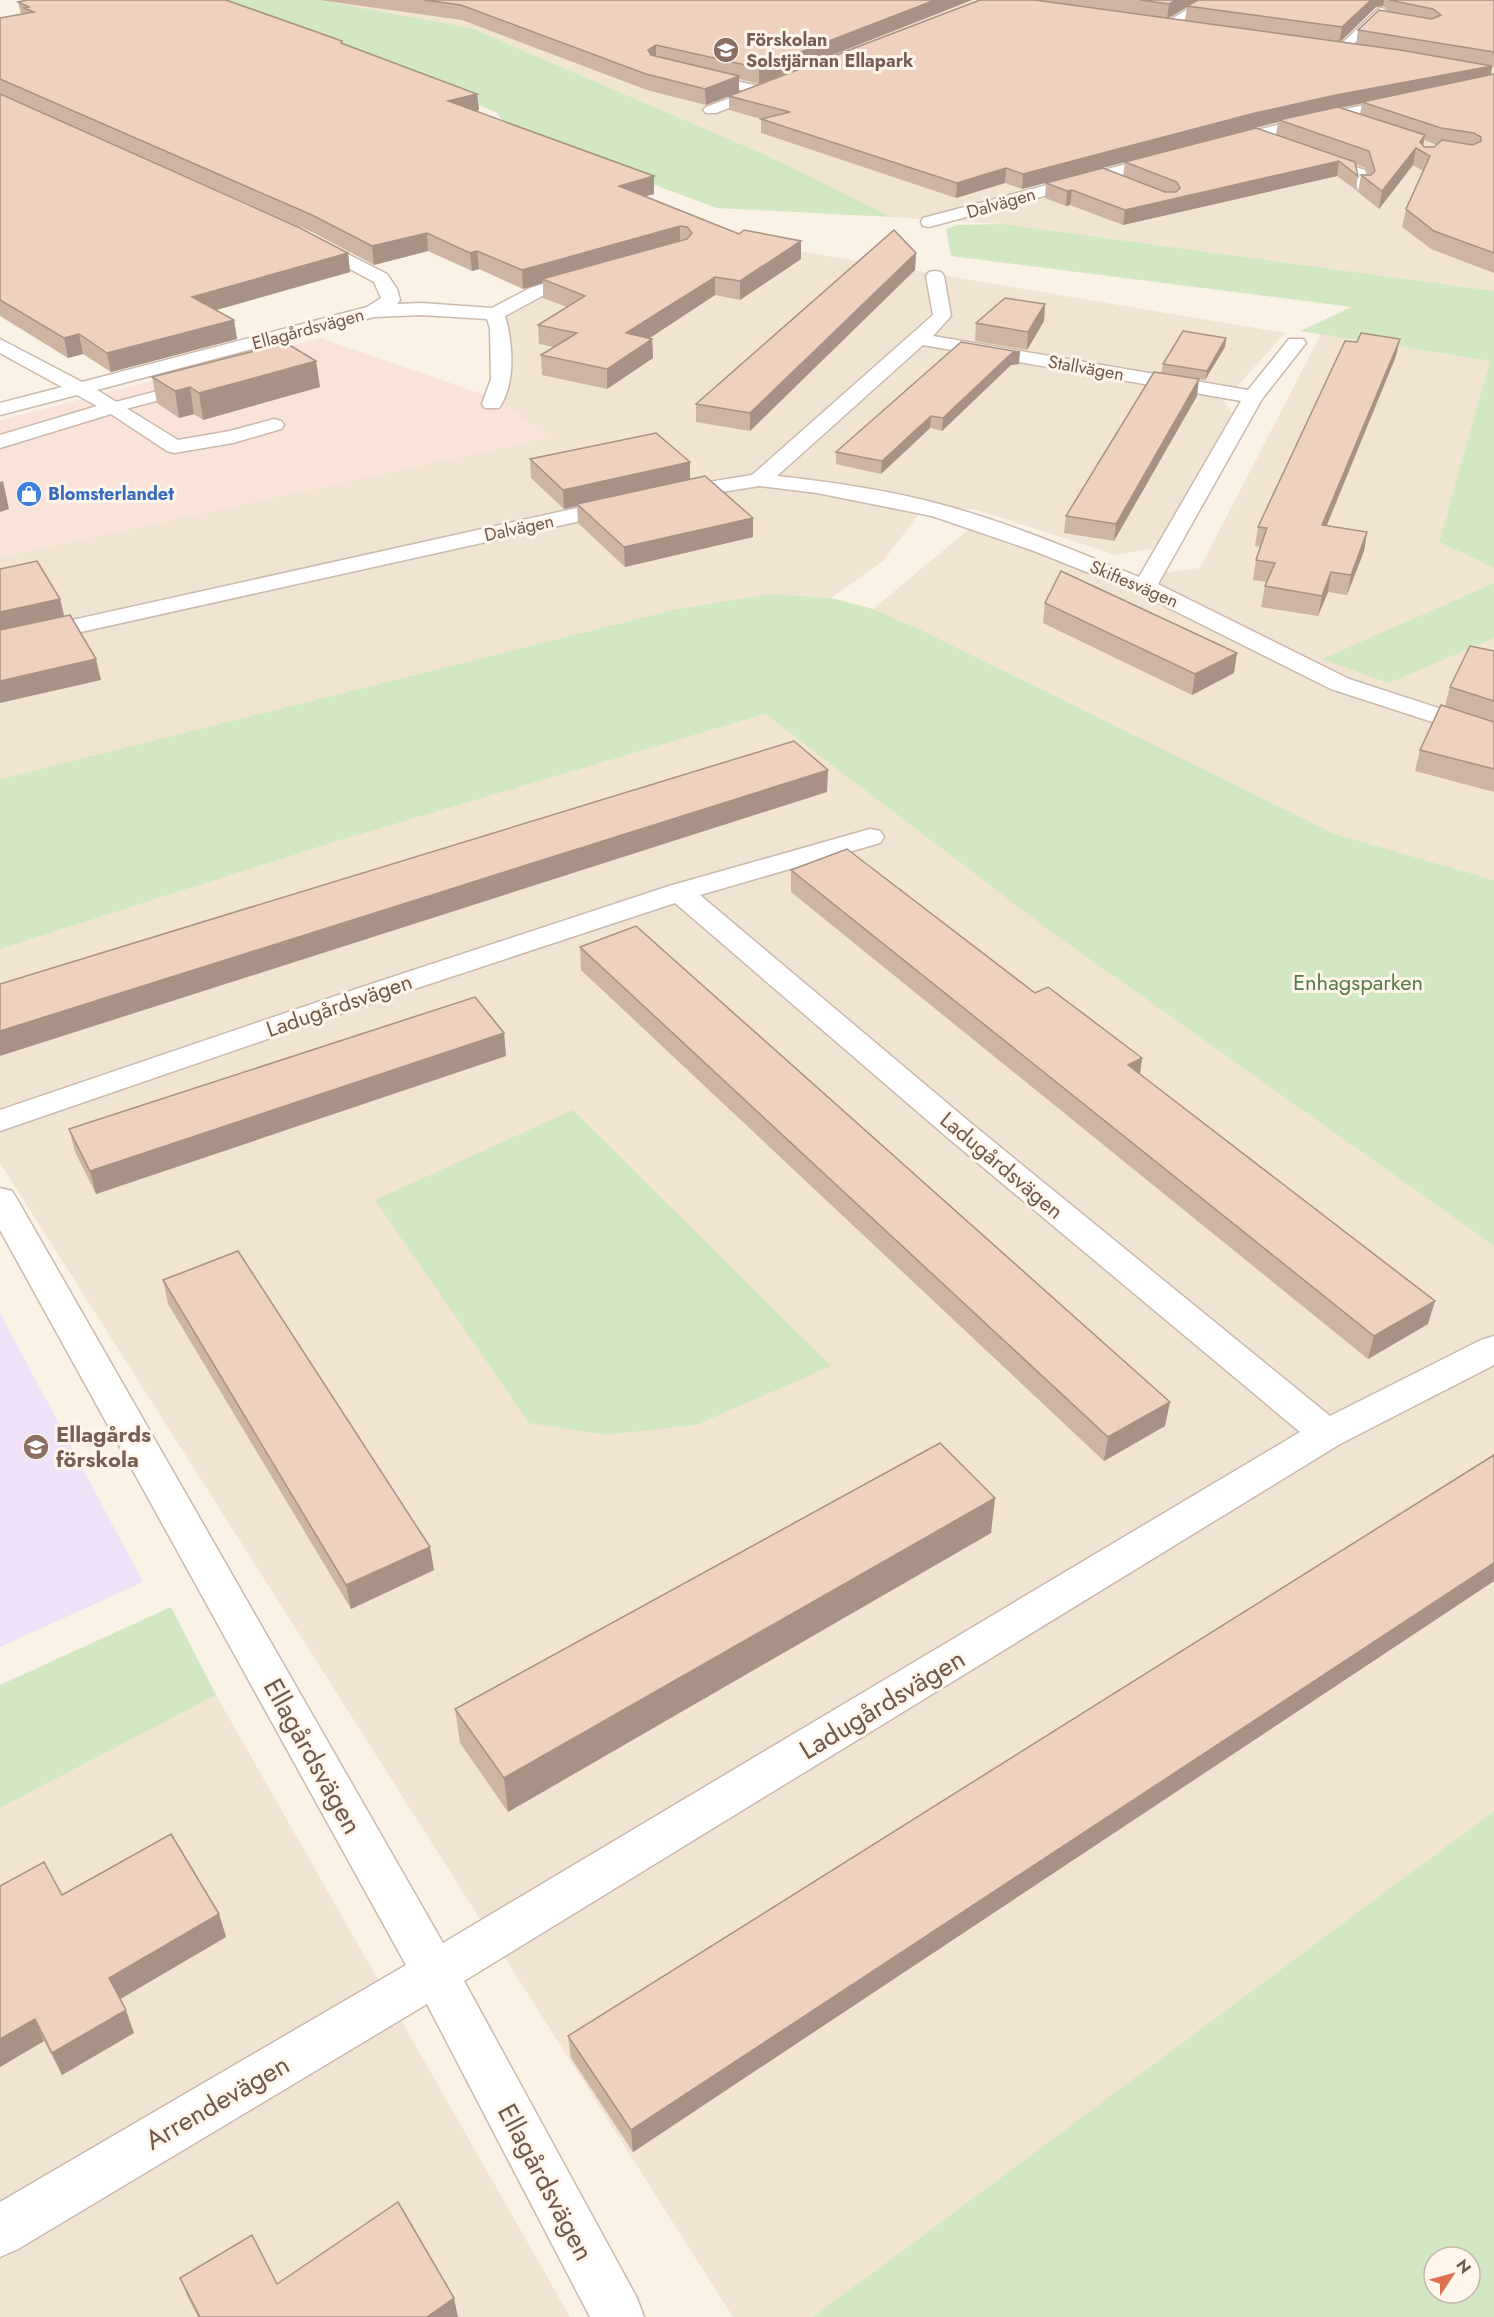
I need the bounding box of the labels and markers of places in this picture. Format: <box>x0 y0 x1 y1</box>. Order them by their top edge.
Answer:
place label: Förskolan Solstjärnan Ellapark <box>746 27 914 74</box>
school or university icon: Förskolan Solstjärnan Ellapark <box>711 35 741 65</box>
shop icon: Blomsterlandet <box>14 479 44 509</box>
place label: Blomsterlandet <box>48 481 174 507</box>
place label: Ellagårds förskola <box>56 1418 151 1475</box>
school or university icon: Ellagårds förskola <box>21 1432 51 1462</box>

